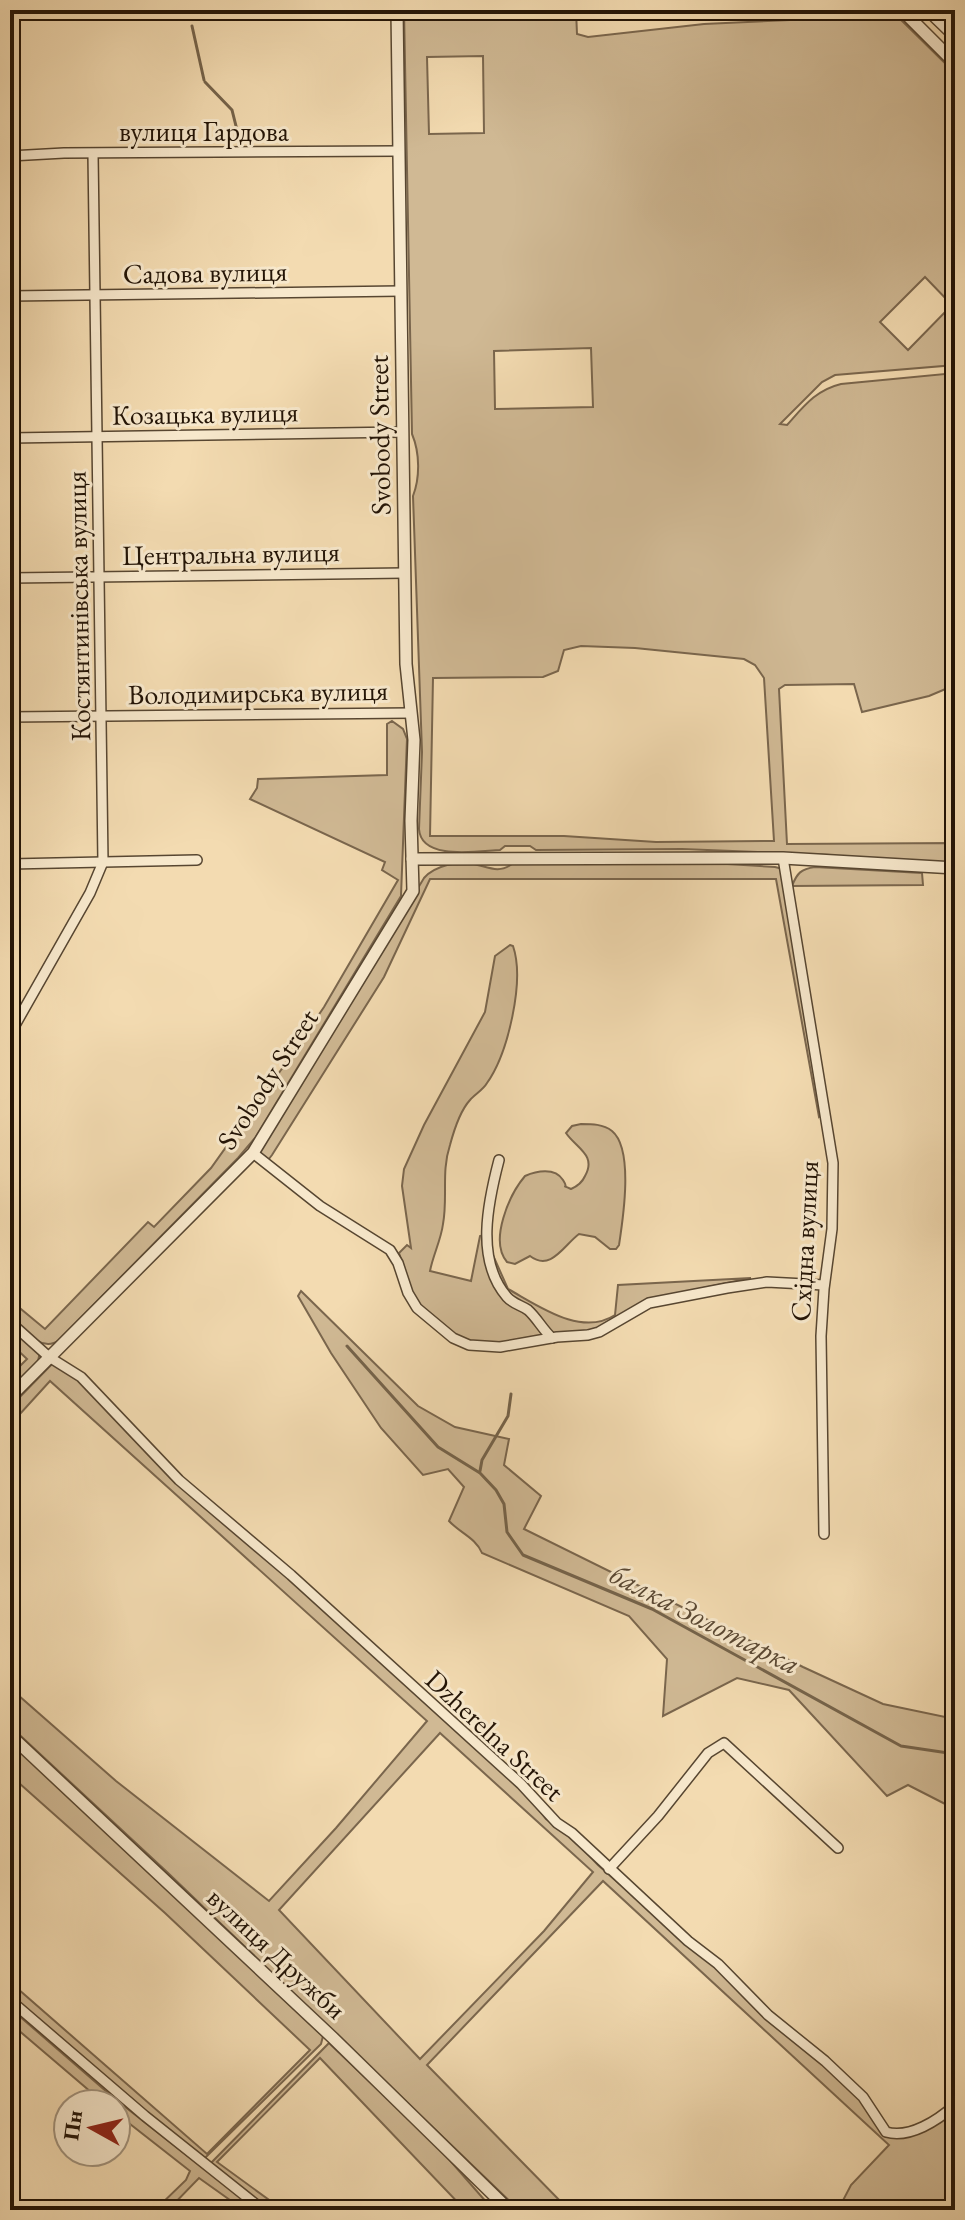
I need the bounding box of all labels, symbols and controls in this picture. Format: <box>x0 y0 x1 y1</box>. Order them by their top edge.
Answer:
street label: вулиця Гардова <box>119 113 290 149</box>
street label: Садова вулиця <box>122 253 288 291</box>
street label: Svobody Street <box>360 354 398 515</box>
street label: Козацька вулиця <box>111 393 299 433</box>
street label: Костянтинівська вулиця <box>58 470 98 742</box>
street label: Центральна вулиця <box>122 533 340 573</box>
street label: Володимирська вулиця <box>128 672 388 712</box>
street label: Svobody Street <box>208 1002 326 1156</box>
street label: Східна вулиця <box>782 1160 826 1322</box>
water label: балка Золотарка <box>604 1554 807 1683</box>
street label: Dzherelna Street <box>418 1661 572 1809</box>
street label: вулиця Дружби <box>200 1879 354 2027</box>
north arrow <box>52 2088 132 2168</box>
text: Пн <box>56 2108 89 2142</box>

